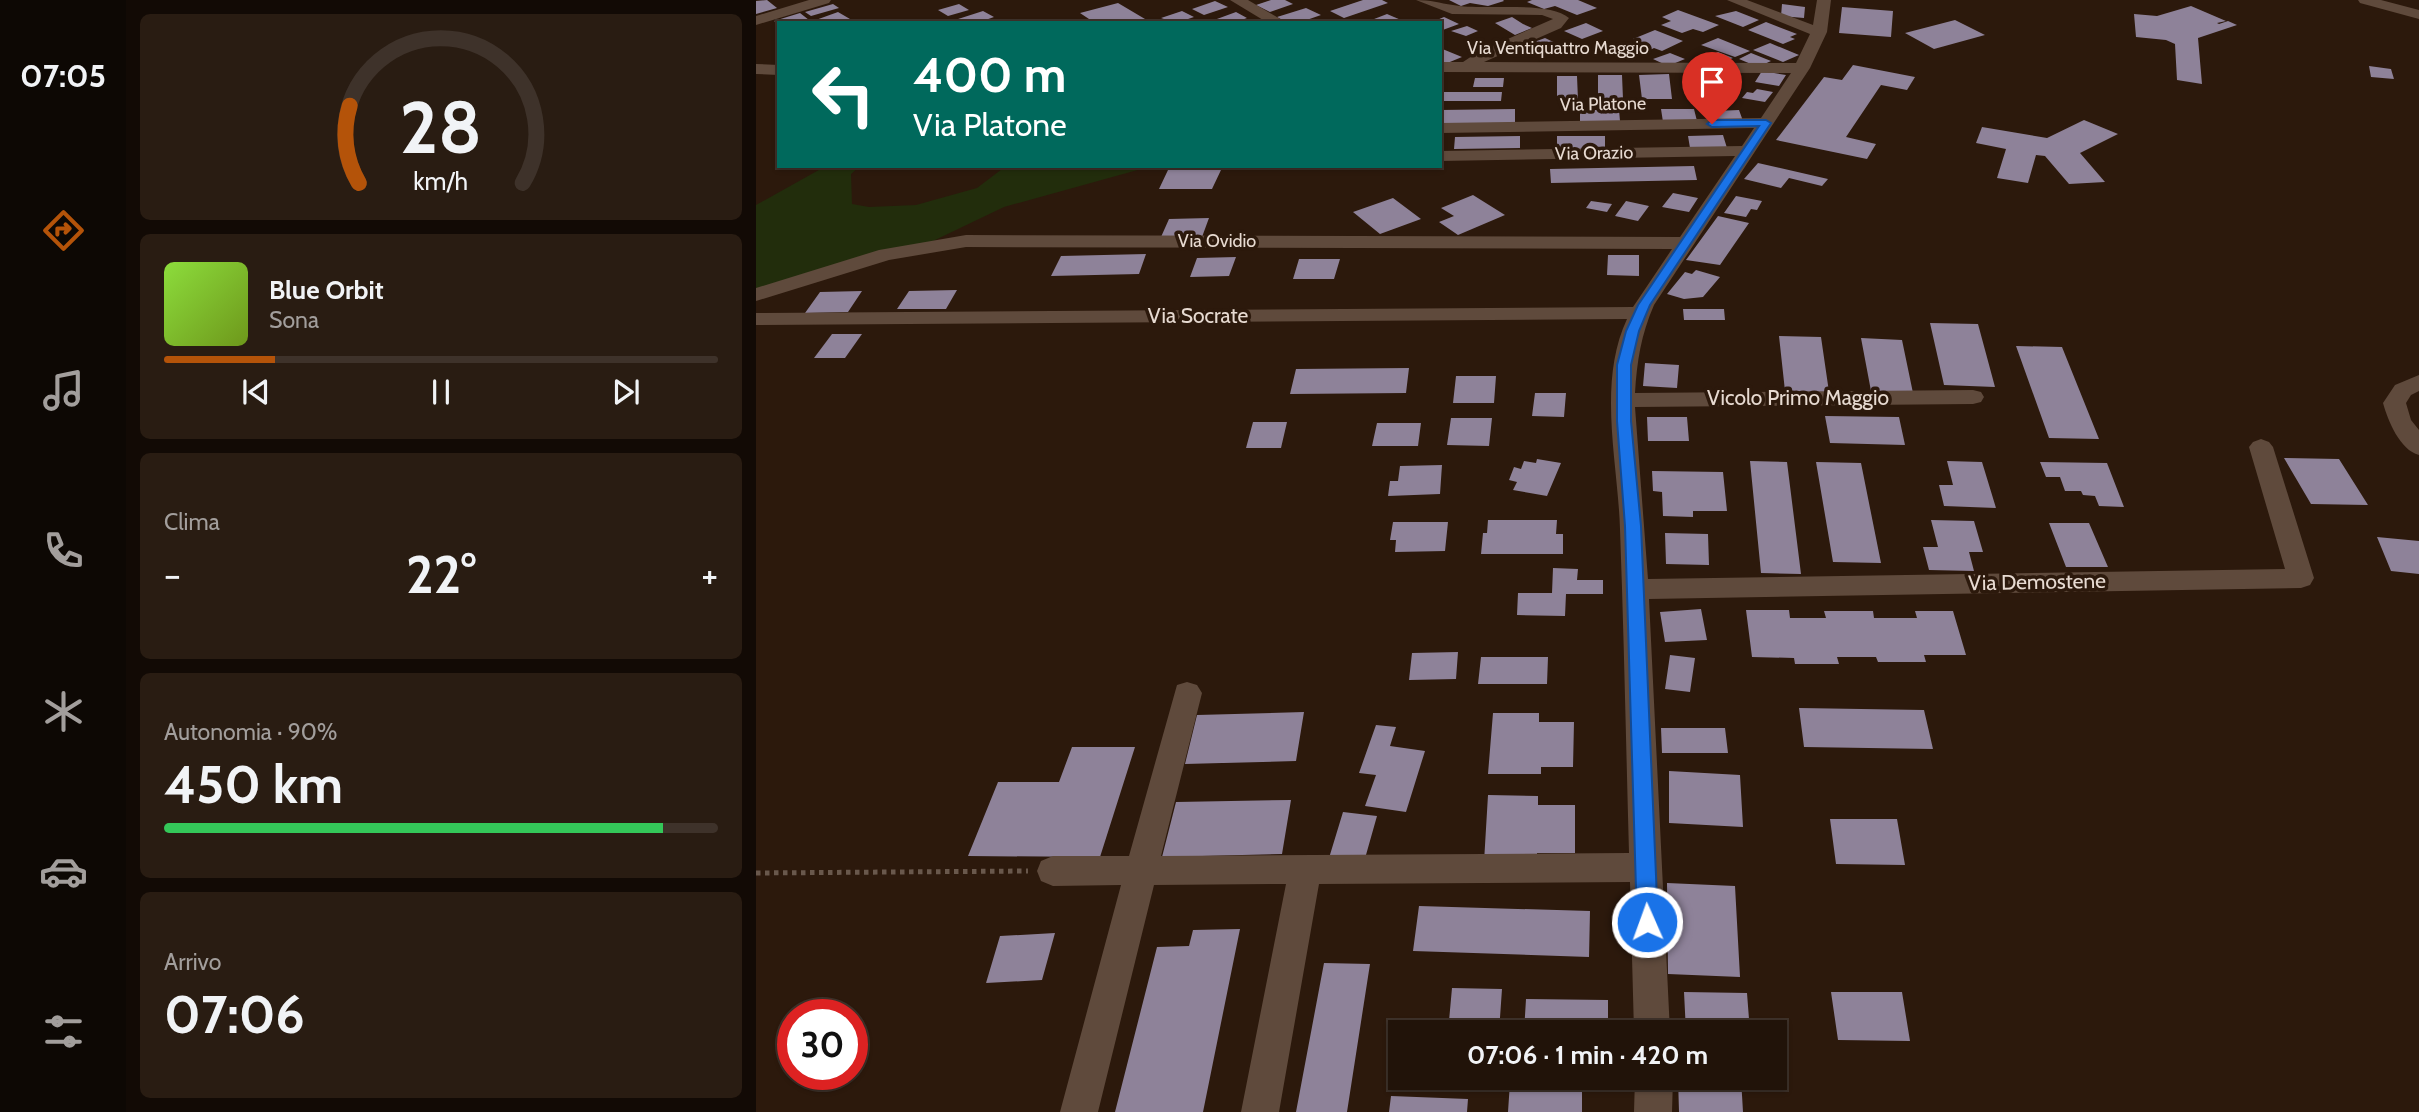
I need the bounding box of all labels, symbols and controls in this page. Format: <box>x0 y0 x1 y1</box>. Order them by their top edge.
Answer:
street label: Via Ventiquattro Maggio <box>1467 37 1649 59</box>
text: 400 m <box>913 45 1066 104</box>
icon: left <box>798 49 889 140</box>
pin <box>1682 52 1742 124</box>
text: 07:05 <box>20 56 106 95</box>
icon: arrive <box>1693 63 1731 101</box>
text: 28 <box>400 83 482 171</box>
street label: Via Platone <box>1560 92 1646 116</box>
text: Via Platone <box>913 105 1067 144</box>
street label: Via Orazio <box>1555 141 1633 165</box>
text: km/h <box>414 166 468 196</box>
icon: directions <box>39 206 88 255</box>
street label: Via Ovidio <box>1178 230 1256 252</box>
text: Blue Orbit <box>269 274 384 306</box>
street label: Via Socrate <box>1148 303 1248 328</box>
text: Sona <box>269 306 319 334</box>
icon: music <box>39 366 88 415</box>
icon: previous <box>237 373 275 411</box>
icon: pause <box>422 373 460 411</box>
icon: next <box>607 373 645 411</box>
street label: Vicolo Primo Maggio <box>1707 385 1889 410</box>
text: Clima <box>164 508 220 536</box>
icon: phone <box>39 526 88 575</box>
text: 22° <box>406 543 476 606</box>
text: − <box>164 551 181 598</box>
text: + <box>701 551 718 598</box>
street label: Via Demostene <box>1968 568 2106 595</box>
icon: climate <box>39 687 88 736</box>
text: Autonomia · 90% <box>164 718 337 746</box>
text: 450 km <box>164 753 343 816</box>
icon: car <box>39 847 88 896</box>
position arrow <box>1610 885 1684 959</box>
text: Arrivo <box>164 948 221 976</box>
text: 07:06 <box>164 983 305 1046</box>
speed limit sign: 30 <box>777 999 868 1090</box>
icon: filters <box>39 1007 88 1056</box>
text: 07:06 · 1 min · 420 m <box>1467 1039 1708 1071</box>

